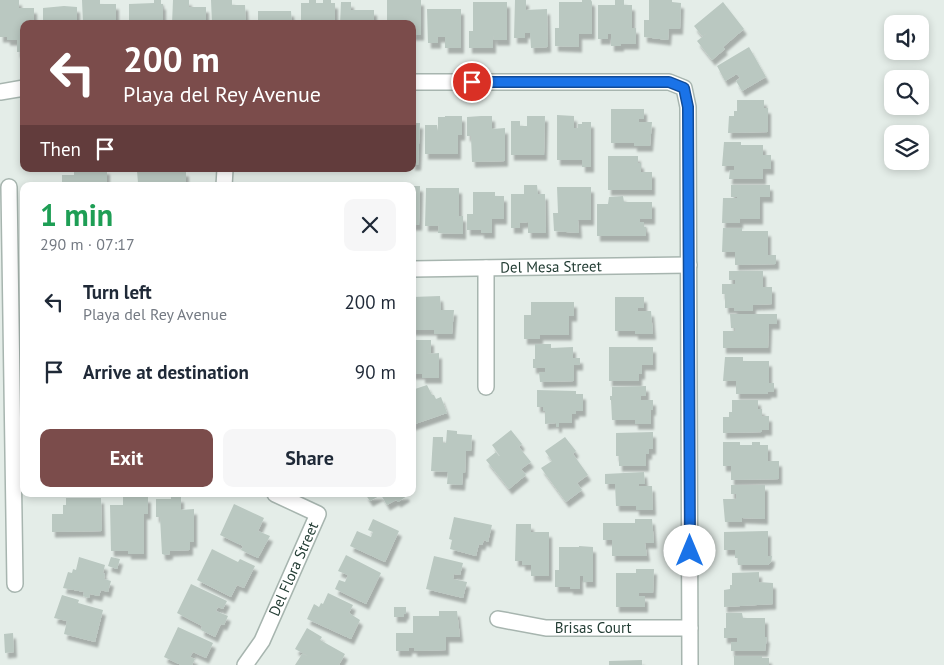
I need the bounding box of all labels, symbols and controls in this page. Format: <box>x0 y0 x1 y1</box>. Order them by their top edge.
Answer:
map controls <box>884 15 929 170</box>
button: sound <box>884 15 929 60</box>
text: 200 m <box>123 36 220 82</box>
icon: left <box>40 40 105 105</box>
pin <box>451 61 493 103</box>
icon: arrive <box>458 68 486 96</box>
button: search <box>884 70 929 115</box>
text: Playa del Rey Avenue <box>123 80 321 108</box>
button: layers <box>884 125 929 170</box>
icon: arrive <box>91 135 119 163</box>
text: Then <box>40 137 81 161</box>
text: 1 min <box>40 195 113 234</box>
button: close <box>344 199 396 251</box>
text: 290 m · 07:17 <box>40 234 135 254</box>
street label: Del Mesa Street <box>500 256 602 277</box>
text: Turn left <box>83 280 152 304</box>
icon: left <box>40 288 68 316</box>
text: 200 m <box>344 290 396 314</box>
text: Playa del Rey Avenue <box>83 304 227 324</box>
icon: arrive <box>40 358 68 386</box>
text: Arrive at destination <box>83 360 249 384</box>
text: 90 m <box>355 360 396 384</box>
button: Exit <box>40 429 213 487</box>
button: Share <box>223 429 396 487</box>
street label: Del Flora Street <box>264 519 322 619</box>
position arrow <box>663 524 715 576</box>
street label: Brisas Court <box>555 618 632 637</box>

